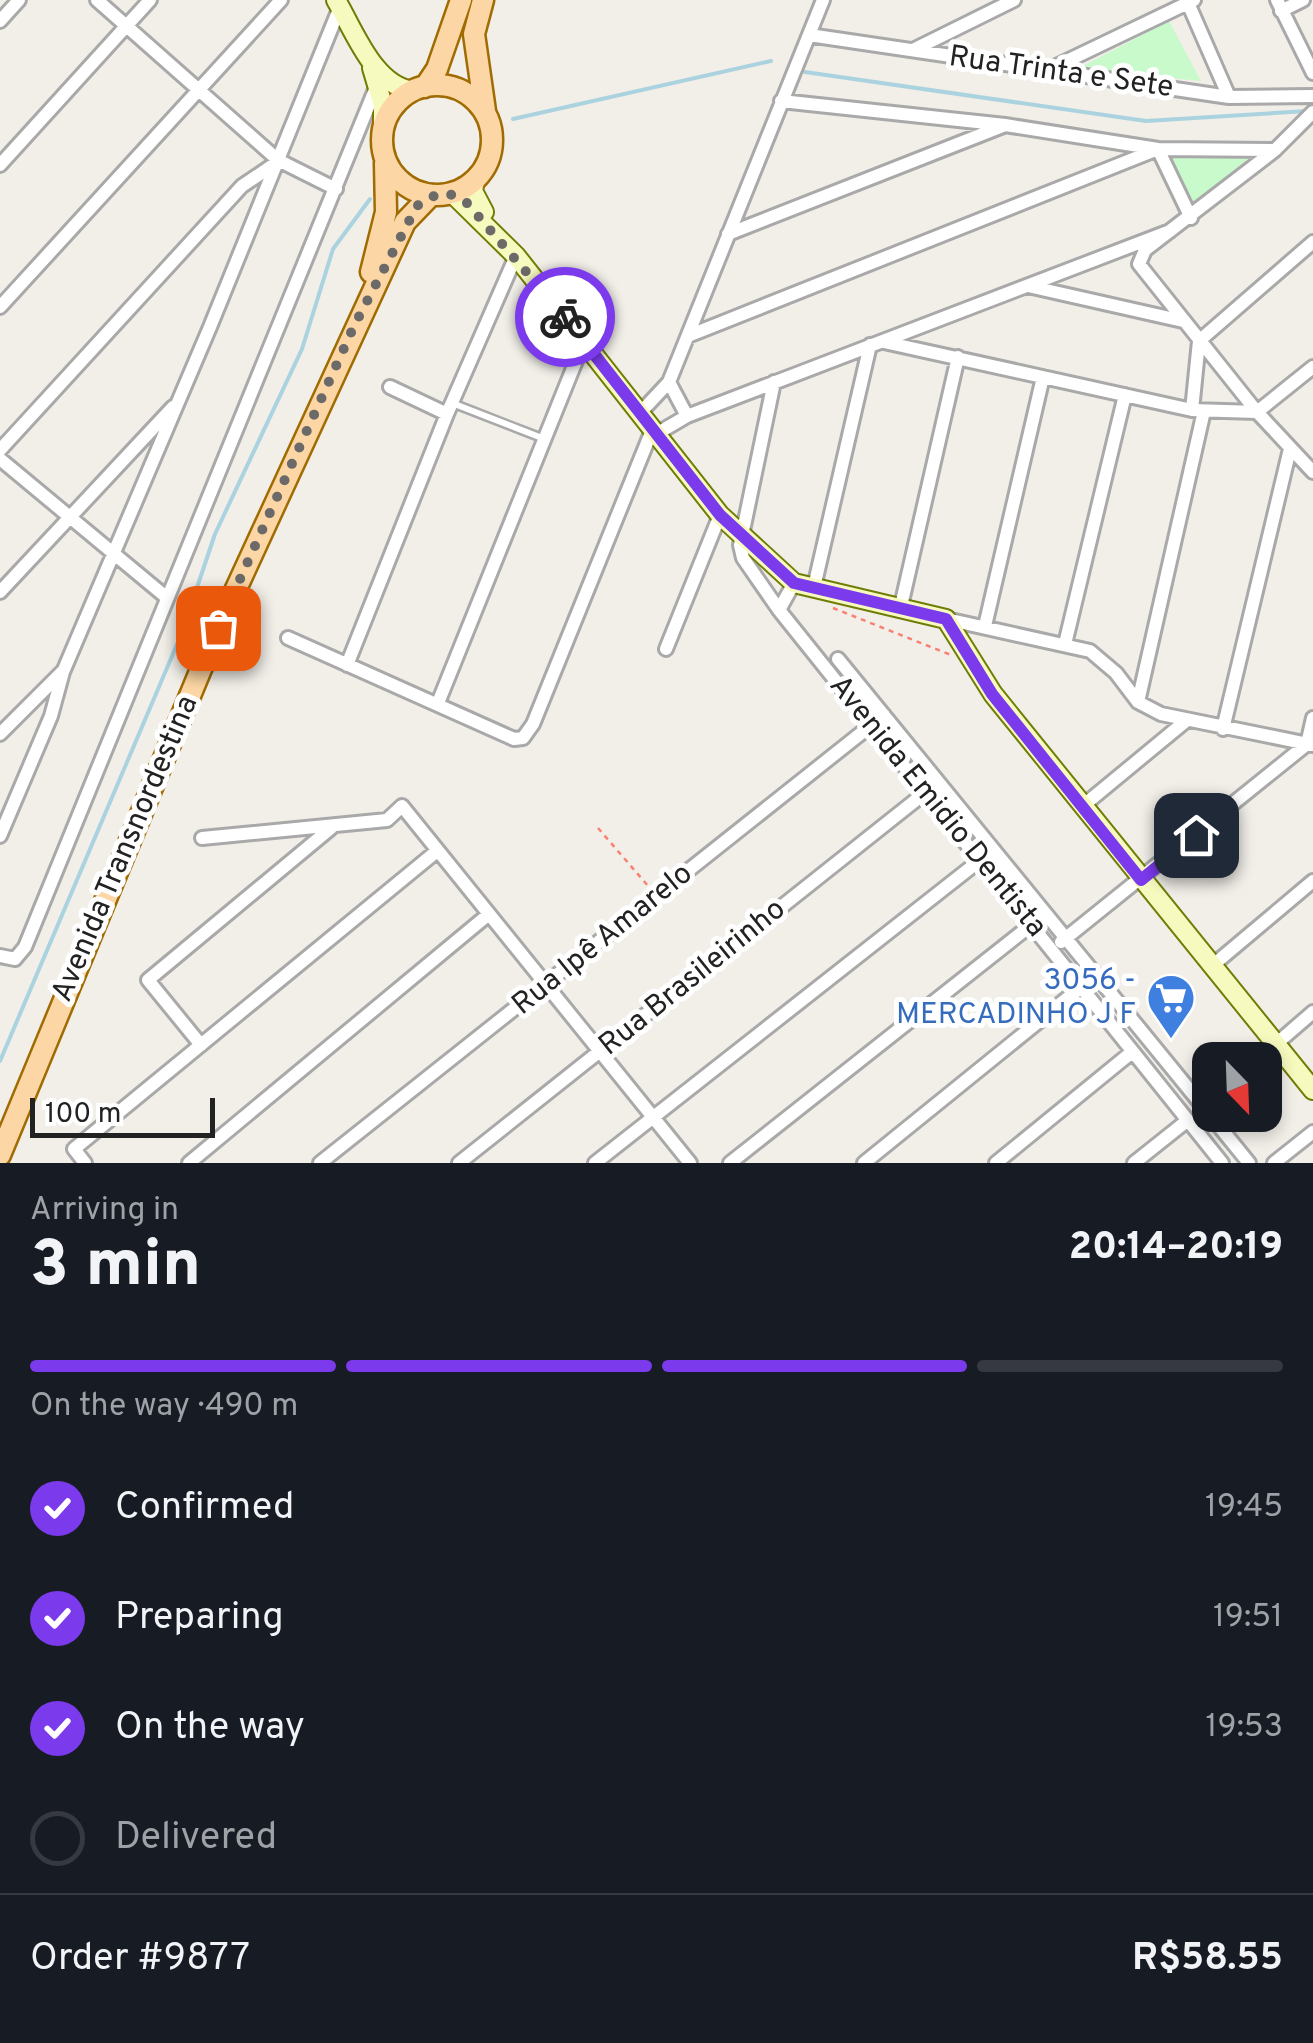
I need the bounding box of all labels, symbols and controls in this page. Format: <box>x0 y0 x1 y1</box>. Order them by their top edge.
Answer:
street label: Rua Trinta e Sete <box>946 39 1176 107</box>
courier <box>515 267 615 367</box>
icon: bike <box>538 290 593 345</box>
pin <box>176 586 261 671</box>
icon: bag <box>191 601 246 656</box>
street label: Avenida Emidio Dentista <box>820 669 1054 945</box>
street label: Avenida Transnordestina <box>45 690 207 1008</box>
pin <box>1154 793 1239 878</box>
icon: home <box>1169 808 1224 863</box>
street label: Rua Ipê Amarelo <box>505 856 701 1024</box>
street label: Rua Brasileirinho <box>592 891 794 1065</box>
place label: 3056 - MERCADINHO J F <box>896 963 1136 1034</box>
supermarket icon: 3056 - MERCADINHO J F <box>1145 972 1197 1040</box>
north arrow <box>1192 1042 1282 1132</box>
map controls <box>1192 1042 1282 1132</box>
scale bar <box>30 1093 215 1138</box>
text: 100 m <box>45 1097 121 1133</box>
text: Arriving in <box>30 1191 179 1231</box>
text: 20:14–20:19 <box>1069 1224 1283 1273</box>
text: 3 min <box>30 1227 201 1309</box>
text: On the way · 490 m <box>30 1387 298 1427</box>
icon: check <box>30 1481 85 1536</box>
text: Confirmed <box>115 1484 294 1533</box>
text: 19:45 <box>1205 1488 1283 1528</box>
icon: check <box>30 1591 85 1646</box>
text: Preparing <box>115 1594 284 1643</box>
text: 19:51 <box>1213 1598 1283 1638</box>
icon: check <box>30 1701 85 1756</box>
text: On the way <box>115 1704 305 1753</box>
text: 19:53 <box>1206 1708 1283 1748</box>
text: Delivered <box>115 1814 277 1863</box>
text: Order #9877 <box>30 1935 250 1984</box>
text: R$58.55 <box>1132 1935 1283 1984</box>

